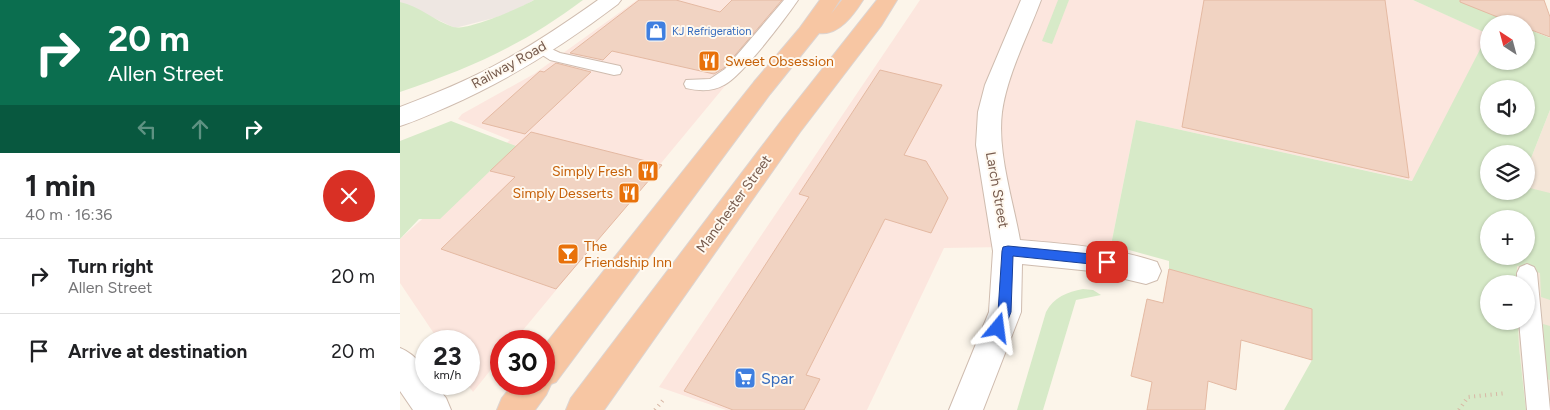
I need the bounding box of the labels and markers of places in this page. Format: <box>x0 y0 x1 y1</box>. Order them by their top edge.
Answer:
shop icon: KJ Refrigeration <box>644 19 668 43</box>
place label: KJ Refrigeration <box>672 25 751 38</box>
restaurant icon: Sweet Obsession <box>697 49 721 73</box>
place label: Sweet Obsession <box>725 53 834 70</box>
restaurant icon: Simply Fresh <box>636 159 660 183</box>
place label: Simply Fresh <box>552 163 632 180</box>
restaurant icon: Simply Desserts <box>617 181 641 205</box>
place label: Simply Desserts <box>513 185 613 202</box>
place label: The Friendship Inn <box>584 238 672 271</box>
pin <box>1086 241 1128 283</box>
bar icon: The Friendship Inn <box>556 242 580 266</box>
supermarket icon: Spar <box>733 366 757 390</box>
place label: Spar <box>761 369 794 388</box>

